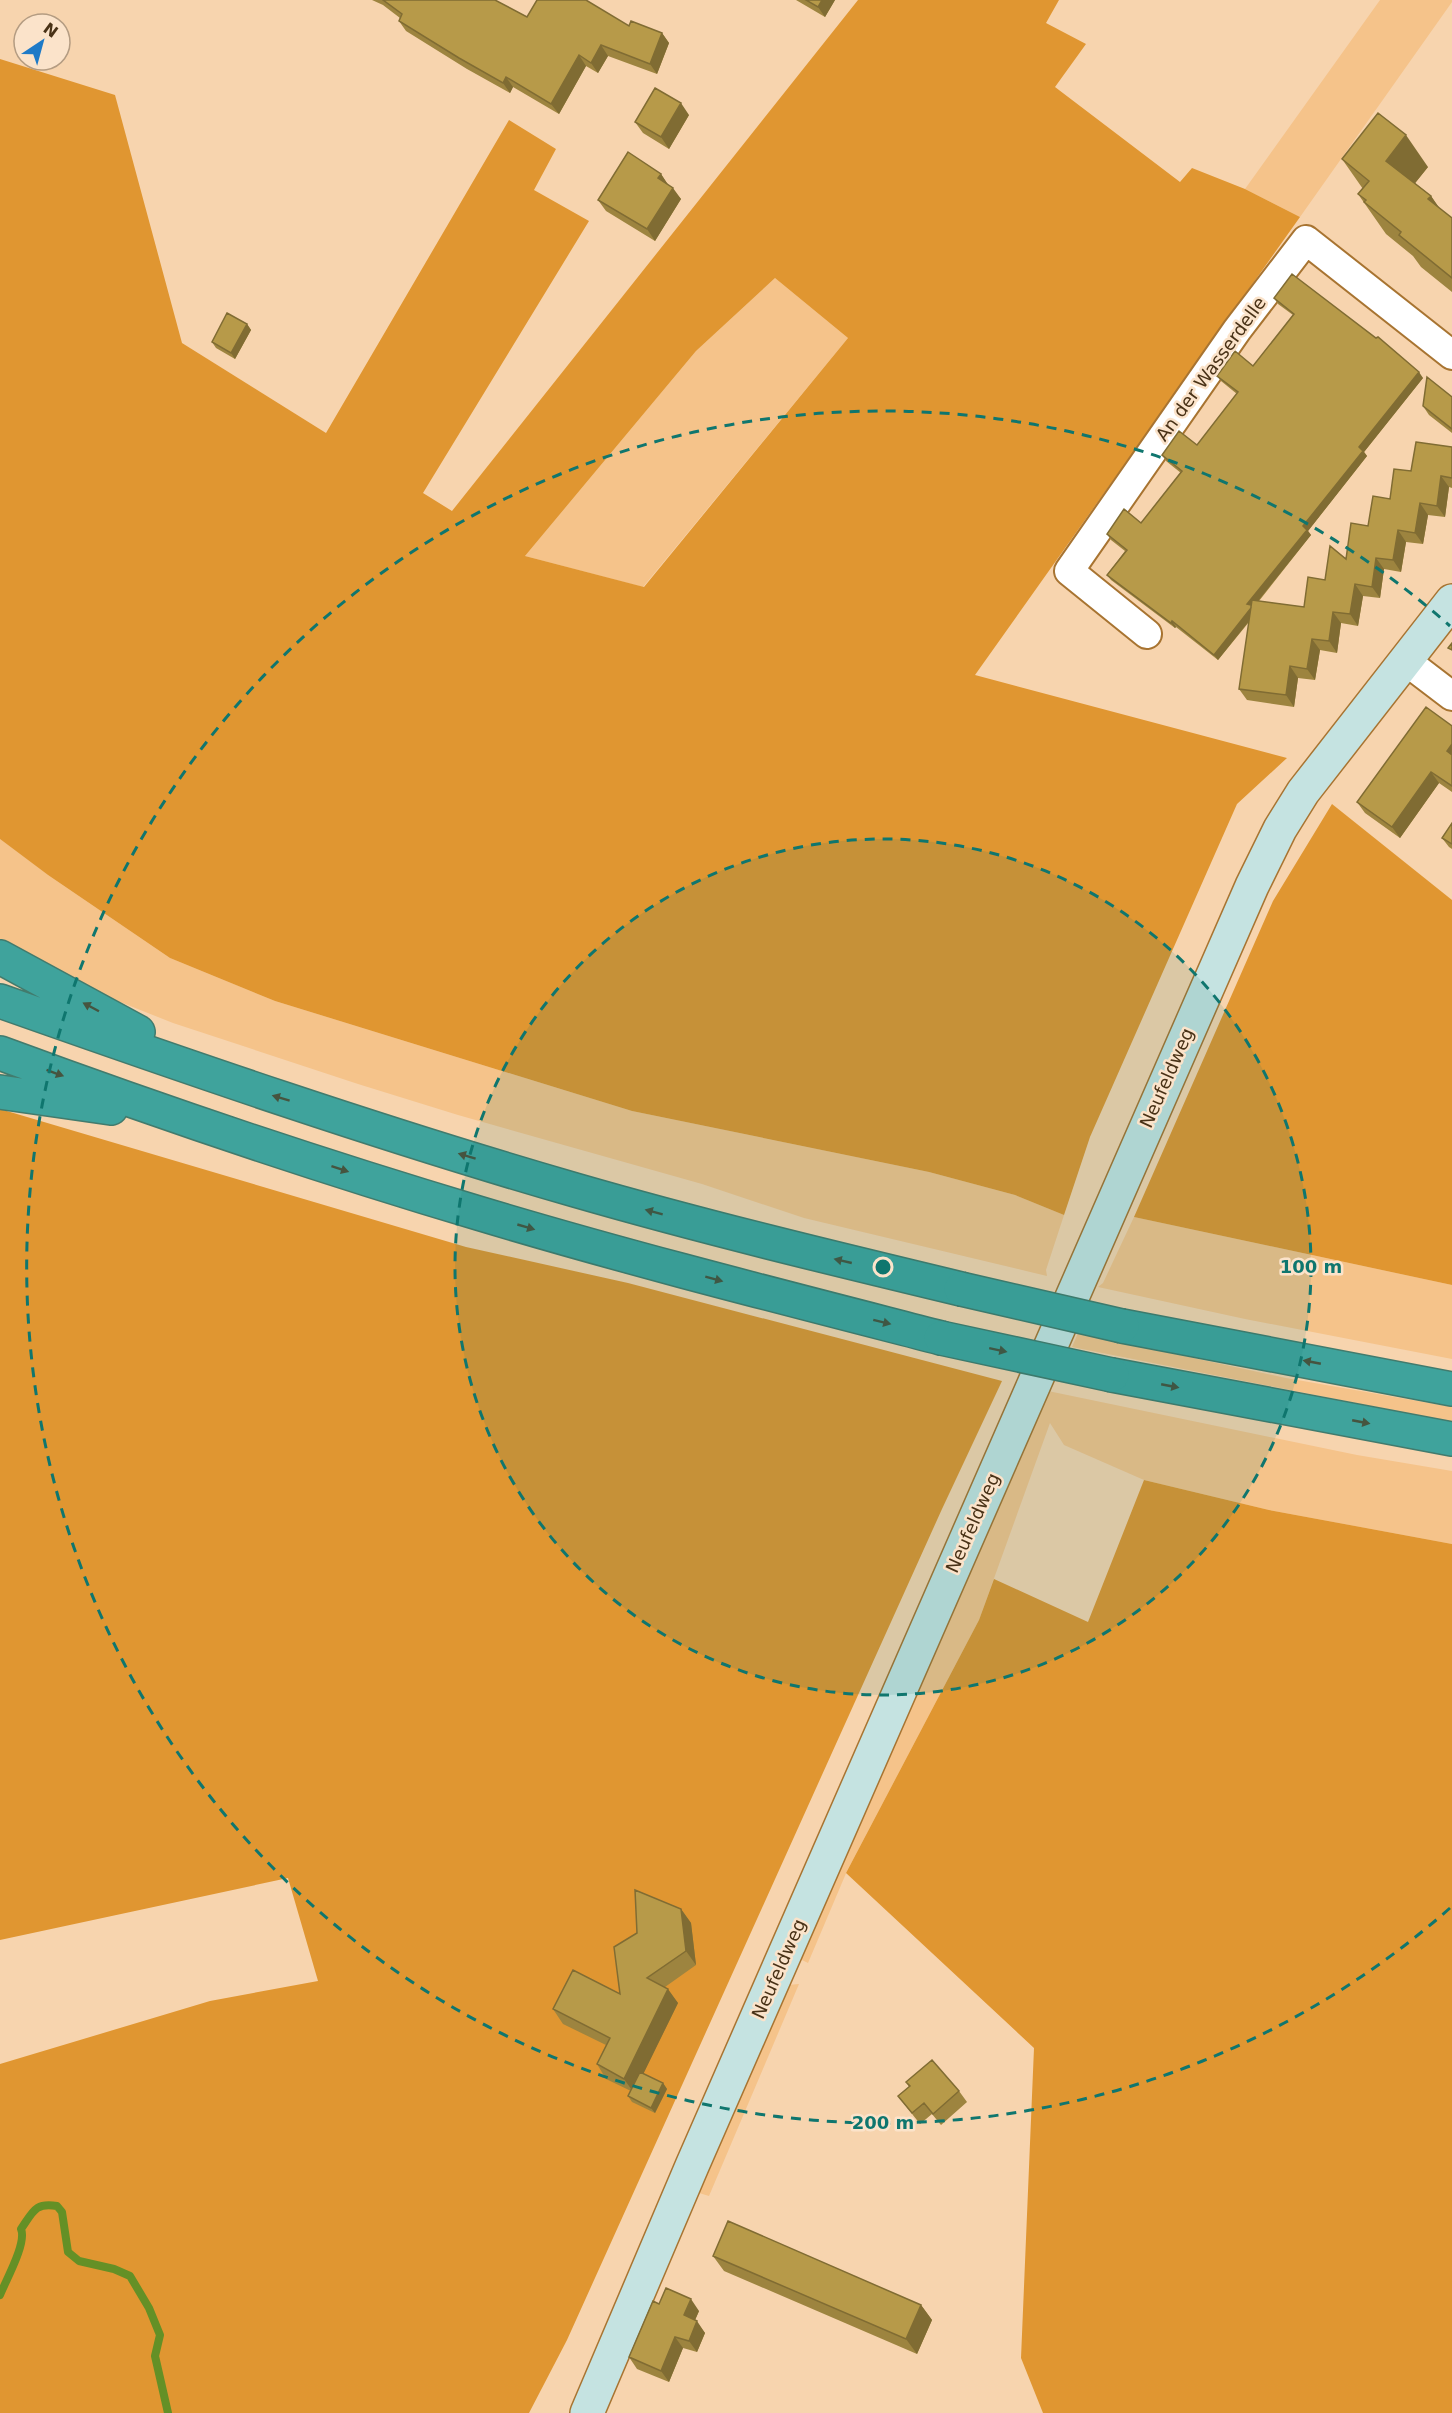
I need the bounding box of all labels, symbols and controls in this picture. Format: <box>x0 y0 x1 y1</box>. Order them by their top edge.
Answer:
north arrow <box>12 12 72 72</box>
text: N <box>40 19 62 42</box>
street label: An der Wasserdelle <box>1151 292 1270 445</box>
one-way arrow <box>82 1002 99 1012</box>
street label: Neufeldweg <box>1135 1025 1198 1131</box>
one-way arrow <box>46 1069 64 1079</box>
one-way arrow <box>272 1093 290 1102</box>
one-way arrow <box>458 1151 476 1160</box>
one-way arrow <box>331 1164 349 1174</box>
one-way arrow <box>645 1206 664 1216</box>
one-way arrow <box>517 1223 535 1232</box>
one-way arrow <box>833 1256 852 1265</box>
text: 100 m <box>1280 1256 1342 1277</box>
centre of rings <box>873 1257 893 1277</box>
one-way arrow <box>704 1274 723 1284</box>
one-way arrow <box>872 1318 891 1328</box>
one-way arrow <box>989 1346 1008 1355</box>
one-way arrow <box>1302 1357 1321 1366</box>
one-way arrow <box>1161 1382 1180 1391</box>
one-way arrow <box>1352 1418 1371 1427</box>
street label: Neufeldweg <box>941 1470 1004 1576</box>
street label: Neufeldweg <box>747 1916 810 2022</box>
text: 200 m <box>852 2112 914 2133</box>

